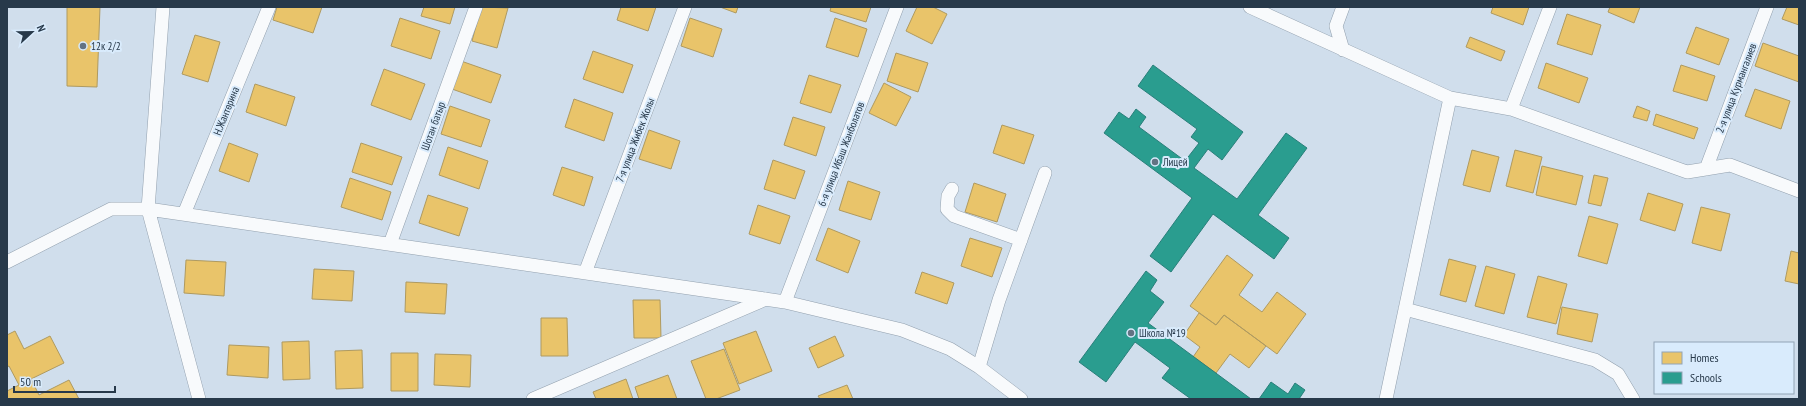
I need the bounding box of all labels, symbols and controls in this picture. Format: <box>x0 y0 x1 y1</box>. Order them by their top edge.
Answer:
north arrow <box>12 12 52 52</box>
text: N <box>34 23 49 34</box>
place label: 12к 2/2 <box>91 39 121 53</box>
marker: 12к 2/2 <box>78 41 88 51</box>
street label: 2-я улица Курмангалиев <box>1712 41 1760 135</box>
street label: Н.Жантөрина <box>210 85 242 137</box>
street label: 7-я улица Жибек Жолы <box>613 96 658 184</box>
street label: 6-я улица Ибаш Жанболатов <box>815 99 868 208</box>
street label: Шотан батыр <box>418 100 448 152</box>
place label: Лицей <box>1162 155 1188 169</box>
marker: Лицей <box>1150 157 1160 167</box>
place label: Школа №19 <box>1139 326 1186 340</box>
marker: Школа №19 <box>1126 328 1136 338</box>
legend <box>1654 342 1794 394</box>
text: Homes <box>1690 350 1718 365</box>
scale bar <box>14 368 115 394</box>
text: Schools <box>1690 370 1722 385</box>
text: 50 m <box>20 374 41 389</box>

